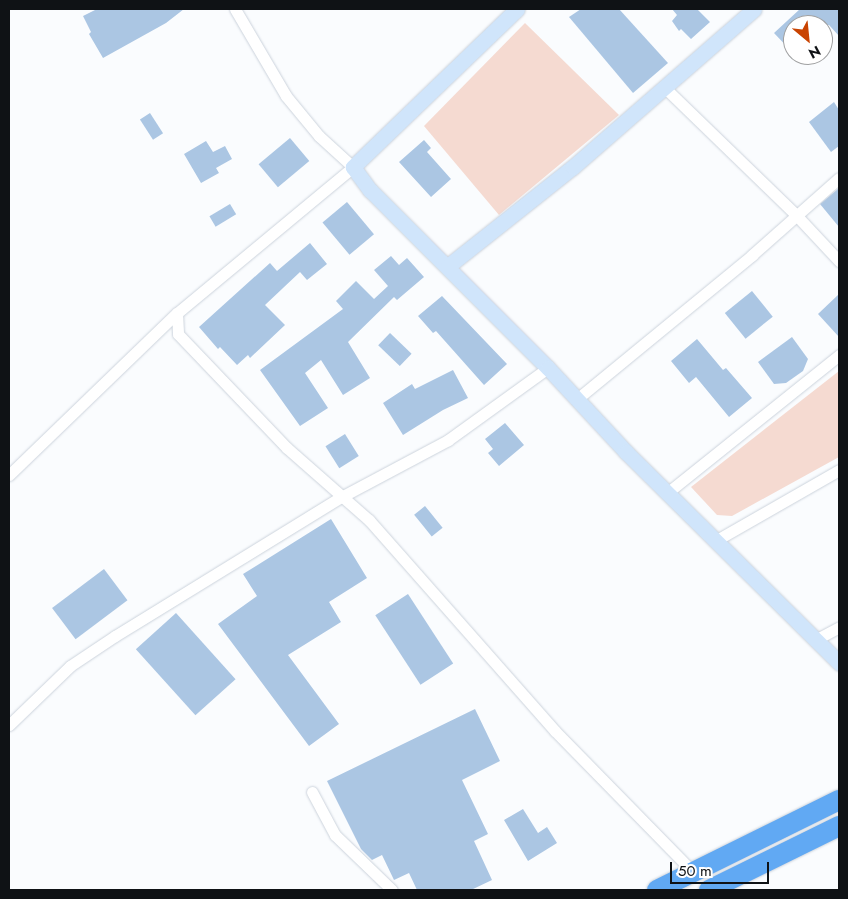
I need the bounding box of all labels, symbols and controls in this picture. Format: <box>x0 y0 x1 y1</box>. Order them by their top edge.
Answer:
north arrow <box>783 15 833 65</box>
text: N <box>805 41 824 64</box>
scale bar <box>673 852 772 884</box>
text: 50 m <box>678 860 712 882</box>

